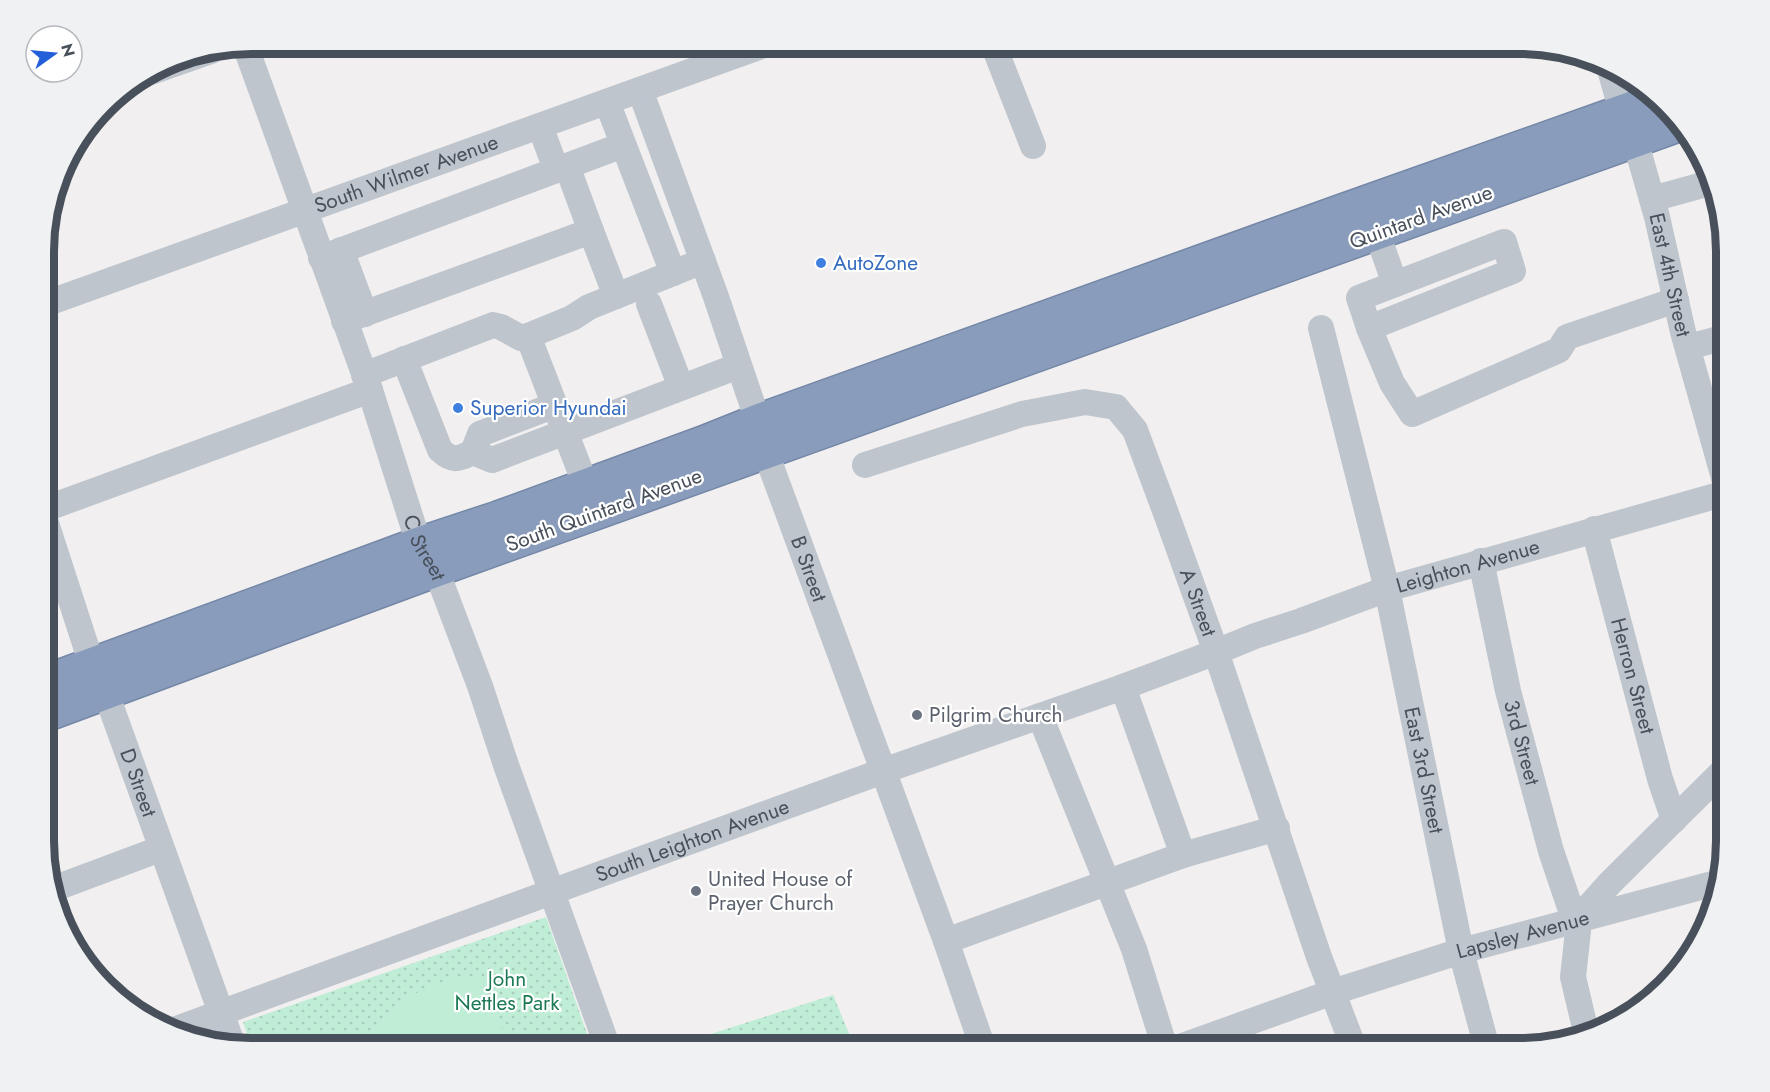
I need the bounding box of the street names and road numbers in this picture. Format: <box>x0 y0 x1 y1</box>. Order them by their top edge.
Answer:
street label: South Wilmer Avenue <box>310 127 503 221</box>
street label: Quintard Avenue <box>1345 177 1497 257</box>
street label: East 4th Street <box>1642 210 1699 340</box>
street label: South Quintard Avenue <box>502 461 706 559</box>
street label: C Street <box>396 511 454 584</box>
street label: Leighton Avenue <box>1393 531 1543 601</box>
street label: B Street <box>783 532 835 606</box>
street label: A Street <box>1172 564 1224 641</box>
street label: Herron Street <box>1603 615 1662 737</box>
street label: 3rd Street <box>1496 696 1548 788</box>
street label: East 3rd Street <box>1396 704 1452 836</box>
street label: D Street <box>112 744 164 821</box>
street label: South Leighton Avenue <box>591 791 794 890</box>
street label: Lapsley Avenue <box>1453 902 1593 967</box>

